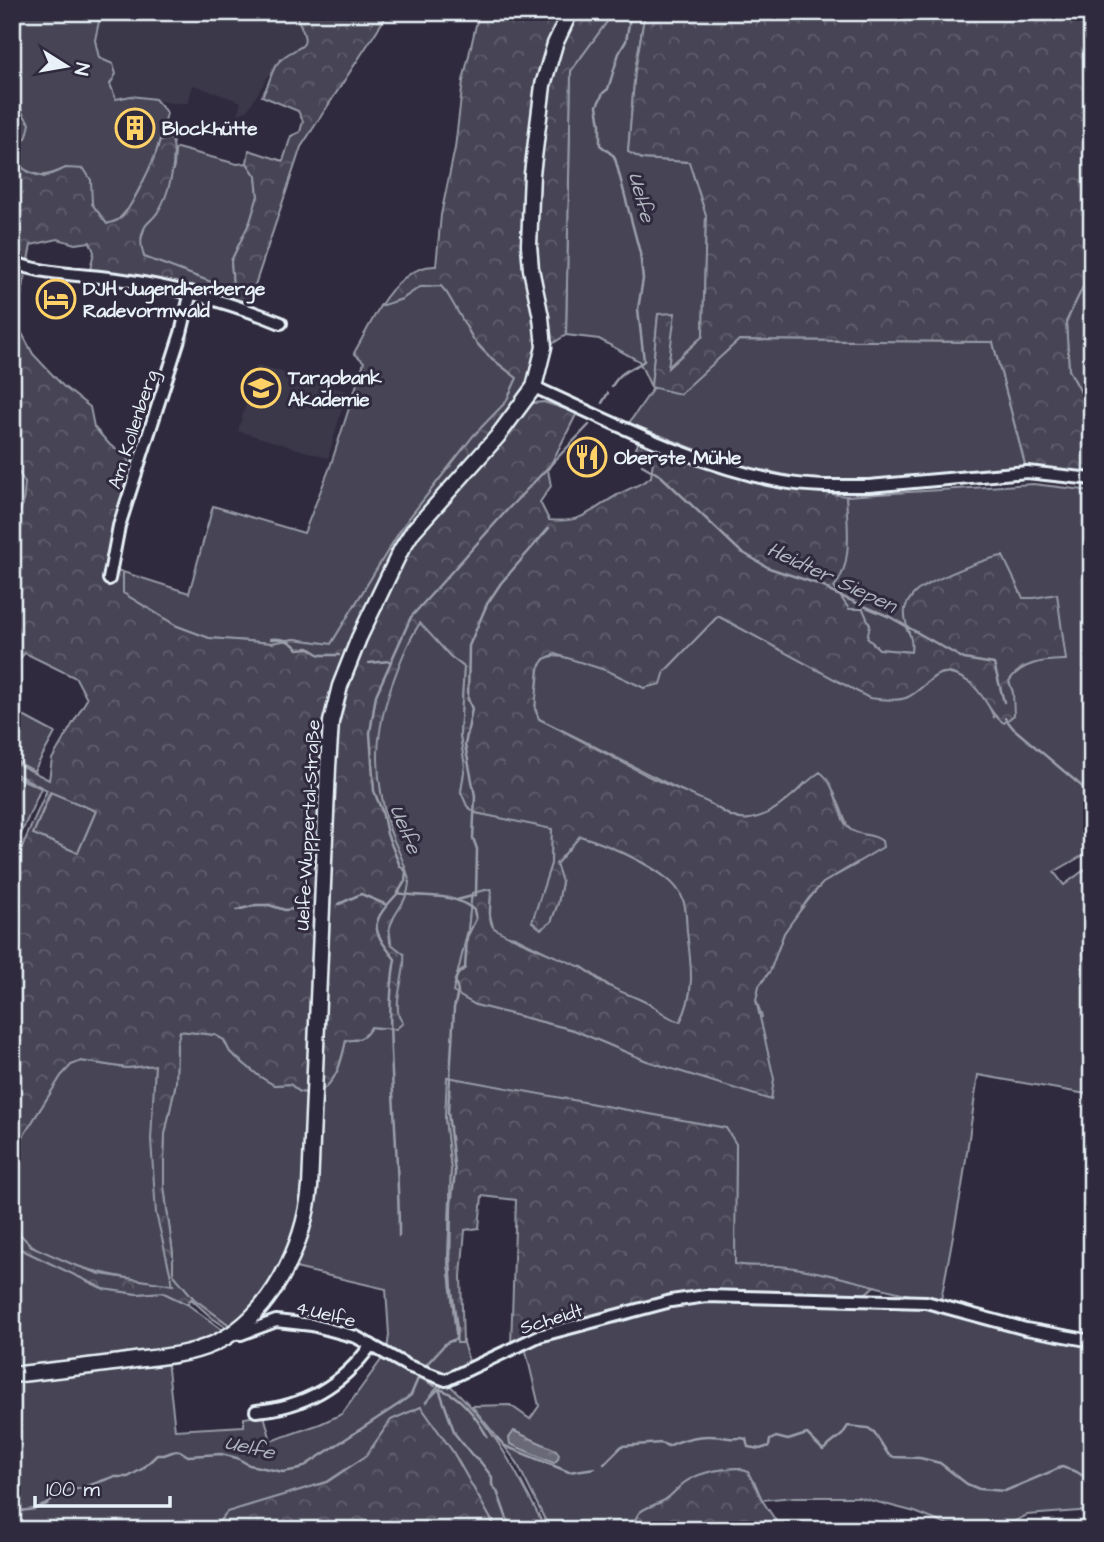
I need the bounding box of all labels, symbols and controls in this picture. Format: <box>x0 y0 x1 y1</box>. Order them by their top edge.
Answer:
north arrow <box>32 32 102 102</box>
text: N <box>67 61 96 77</box>
building icon: Blockhütte <box>114 107 156 149</box>
place label: Blockhütte <box>162 116 258 143</box>
water label: Uelfe <box>621 169 662 227</box>
place label: DJH Jugendherberge Radevormwald <box>83 276 266 325</box>
hotel icon: DJH Jugendherberge Radevormwald <box>35 278 77 320</box>
place label: Targobank Akademie <box>287 365 382 414</box>
street label: Am Kollenberg <box>101 366 166 493</box>
school or university icon: Targobank Akademie <box>240 367 282 409</box>
restaurant icon: Oberste Mühle <box>566 436 608 478</box>
place label: Oberste Mühle <box>614 445 742 472</box>
water label: Heidter Siepen <box>762 535 902 621</box>
street label: Uelfe-Wuppertal-Straße <box>289 719 327 931</box>
water label: Uelfe <box>383 800 429 859</box>
street label: 4.Uelfe <box>293 1294 359 1335</box>
street label: Scheidt <box>517 1297 586 1342</box>
water label: Uelfe <box>222 1428 279 1468</box>
scale bar <box>35 1465 170 1509</box>
text: 100 m <box>46 1475 101 1504</box>

